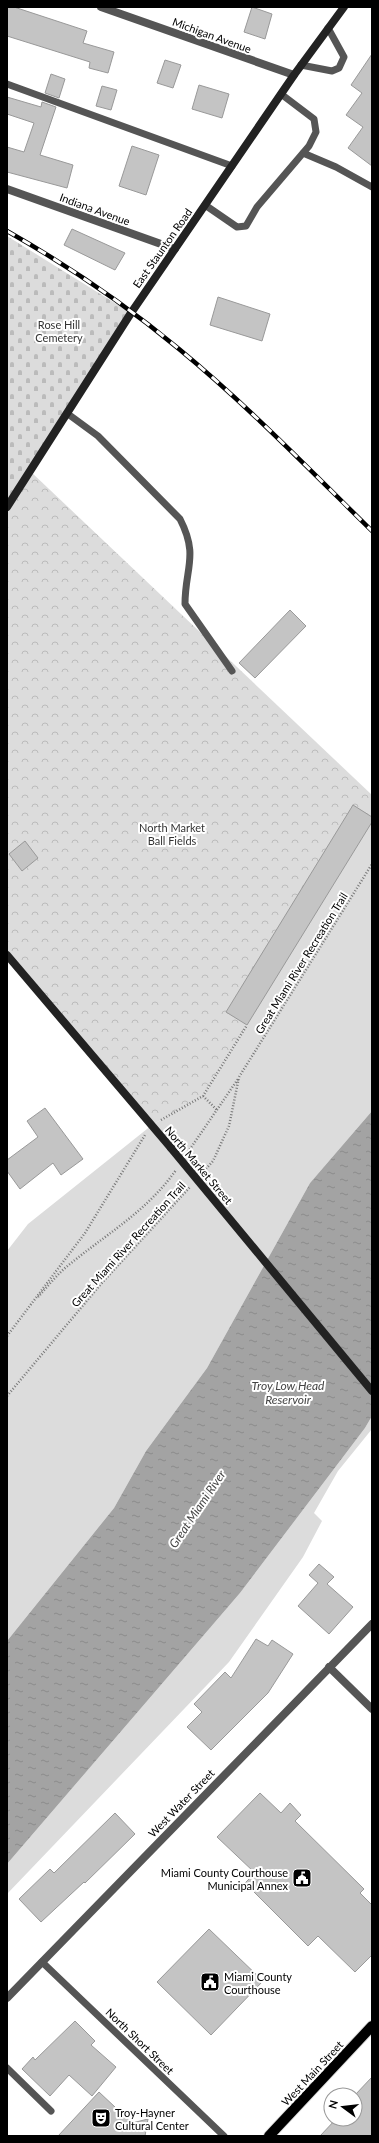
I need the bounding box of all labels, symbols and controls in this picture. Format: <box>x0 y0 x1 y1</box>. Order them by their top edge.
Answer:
street label: Michigan Avenue <box>171 15 253 55</box>
street label: Indiana Avenue <box>58 190 132 228</box>
street label: East Staunton Road <box>130 206 194 290</box>
park label: Rose Hill Cemetery <box>35 318 83 344</box>
park label: North Market Ball Fields <box>139 821 205 847</box>
street label: Great Miami River Recreation Trail <box>252 890 350 1036</box>
street label: North Market Street <box>163 1123 235 1207</box>
street label: Great Miami River Recreation Trail <box>68 1179 188 1309</box>
water label: Troy Low Head Reservoir <box>252 1378 325 1407</box>
water label: Great Miami River <box>166 1467 229 1551</box>
street label: West Water Street <box>145 1766 217 1840</box>
place label: Miami County Courthouse Municipal Annex <box>161 1866 289 1892</box>
public building icon: Miami County Courthouse Municipal Annex <box>291 1867 313 1889</box>
place label: Miami County Courthouse <box>224 1970 292 1996</box>
public building icon: Miami County Courthouse <box>199 1971 221 1993</box>
street label: North Short Street <box>103 2005 177 2077</box>
street label: West Main Street <box>279 2038 345 2108</box>
north arrow <box>323 2087 363 2127</box>
text: N <box>325 2099 340 2110</box>
place label: Troy-Hayner Cultural Center <box>115 2106 189 2132</box>
theatre icon: Troy-Hayner Cultural Center <box>90 2107 112 2129</box>

